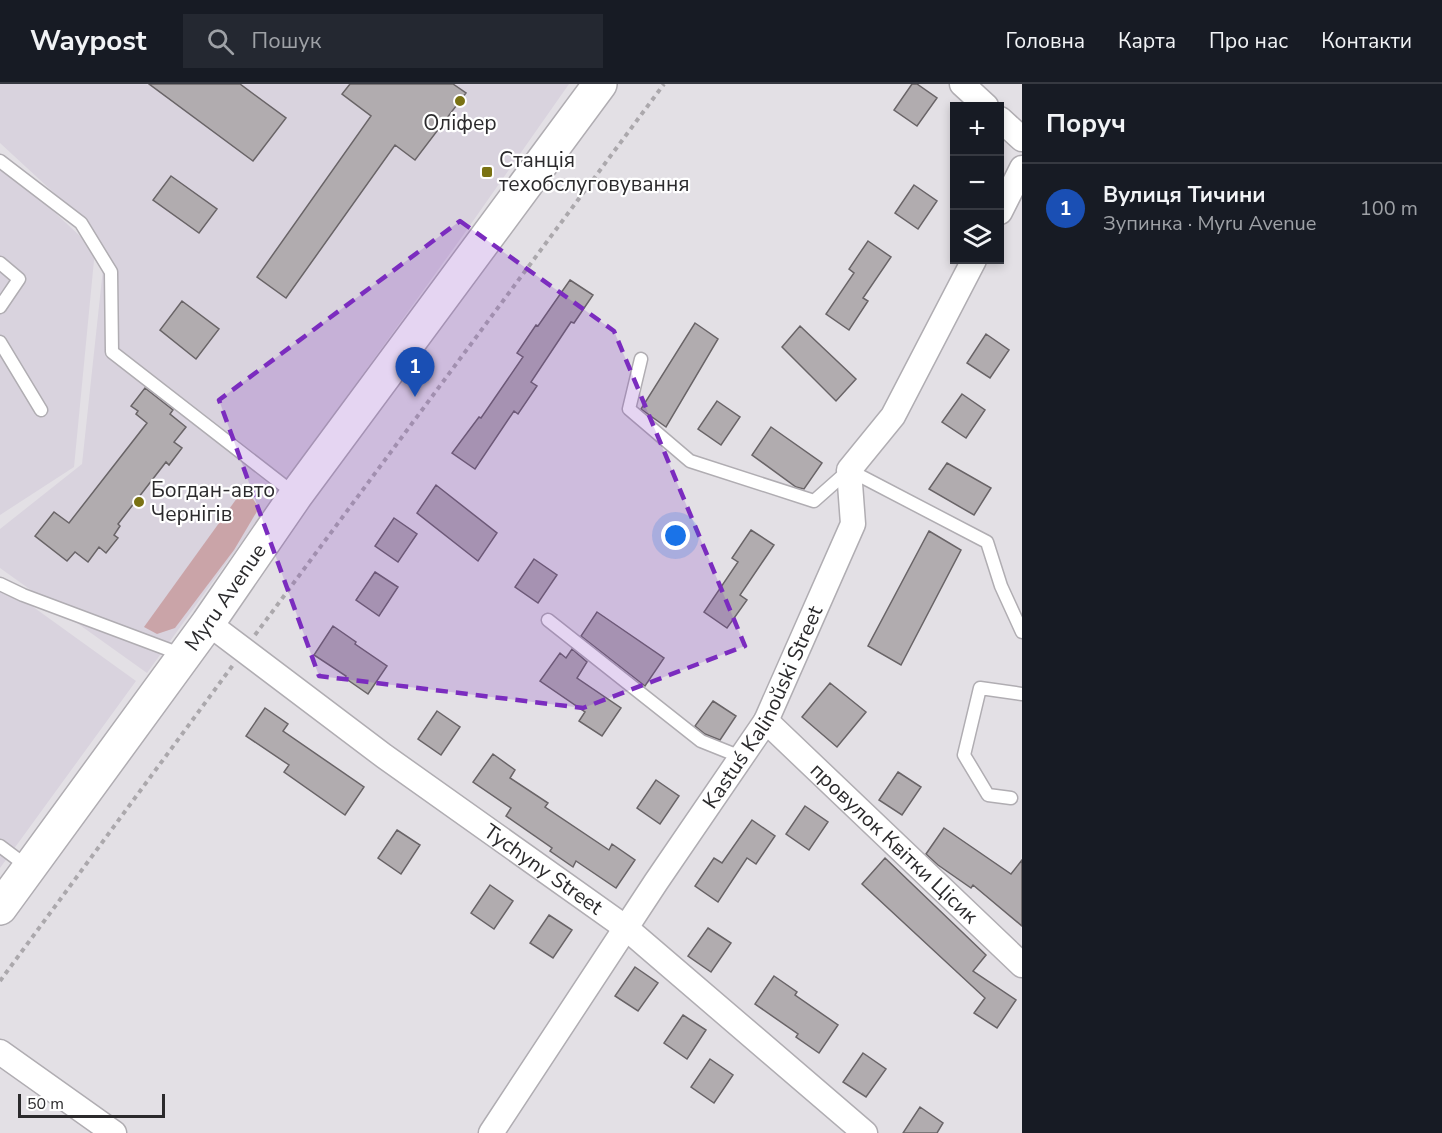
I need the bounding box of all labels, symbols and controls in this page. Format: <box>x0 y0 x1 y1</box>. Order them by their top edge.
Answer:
search box <box>183 14 603 68</box>
text: Waypost <box>30 22 147 60</box>
icon: search <box>204 25 237 58</box>
text: Пошук <box>252 26 321 56</box>
text: Головна <box>1005 27 1085 55</box>
text: Карта <box>1118 27 1176 55</box>
text: Про нас <box>1209 27 1288 55</box>
text: Контакти <box>1321 27 1412 55</box>
marker: Оліфер <box>453 94 467 108</box>
map controls <box>950 102 1004 264</box>
button: + <box>950 102 1004 156</box>
text: Поруч <box>1046 106 1126 141</box>
place label: Оліфер <box>423 109 497 137</box>
place label: Станція техобслуговування <box>499 146 690 198</box>
button: − <box>950 156 1004 210</box>
marker: Станція техобслуговування <box>480 165 494 179</box>
text: Вулиця Тичини <box>1103 180 1266 210</box>
text: 1 <box>1060 195 1072 222</box>
text: 100 m <box>1360 195 1418 222</box>
button: layers <box>950 210 1004 264</box>
text: Зупинка · Myru Avenue <box>1103 210 1317 237</box>
pin: 1 <box>396 348 434 397</box>
place label: Богдан-авто Чернігів <box>151 476 275 528</box>
marker: Богдан-авто Чернігів <box>132 495 146 509</box>
your location <box>661 521 690 550</box>
street label: Myru Avenue <box>178 538 273 657</box>
street label: Kastuś Kalinoŭski Street <box>696 601 829 814</box>
street label: провулок Квітки Цісик <box>804 756 985 930</box>
street label: Tychyny Street <box>478 817 609 921</box>
scale bar <box>18 1091 165 1118</box>
text: 50 m <box>27 1093 64 1115</box>

